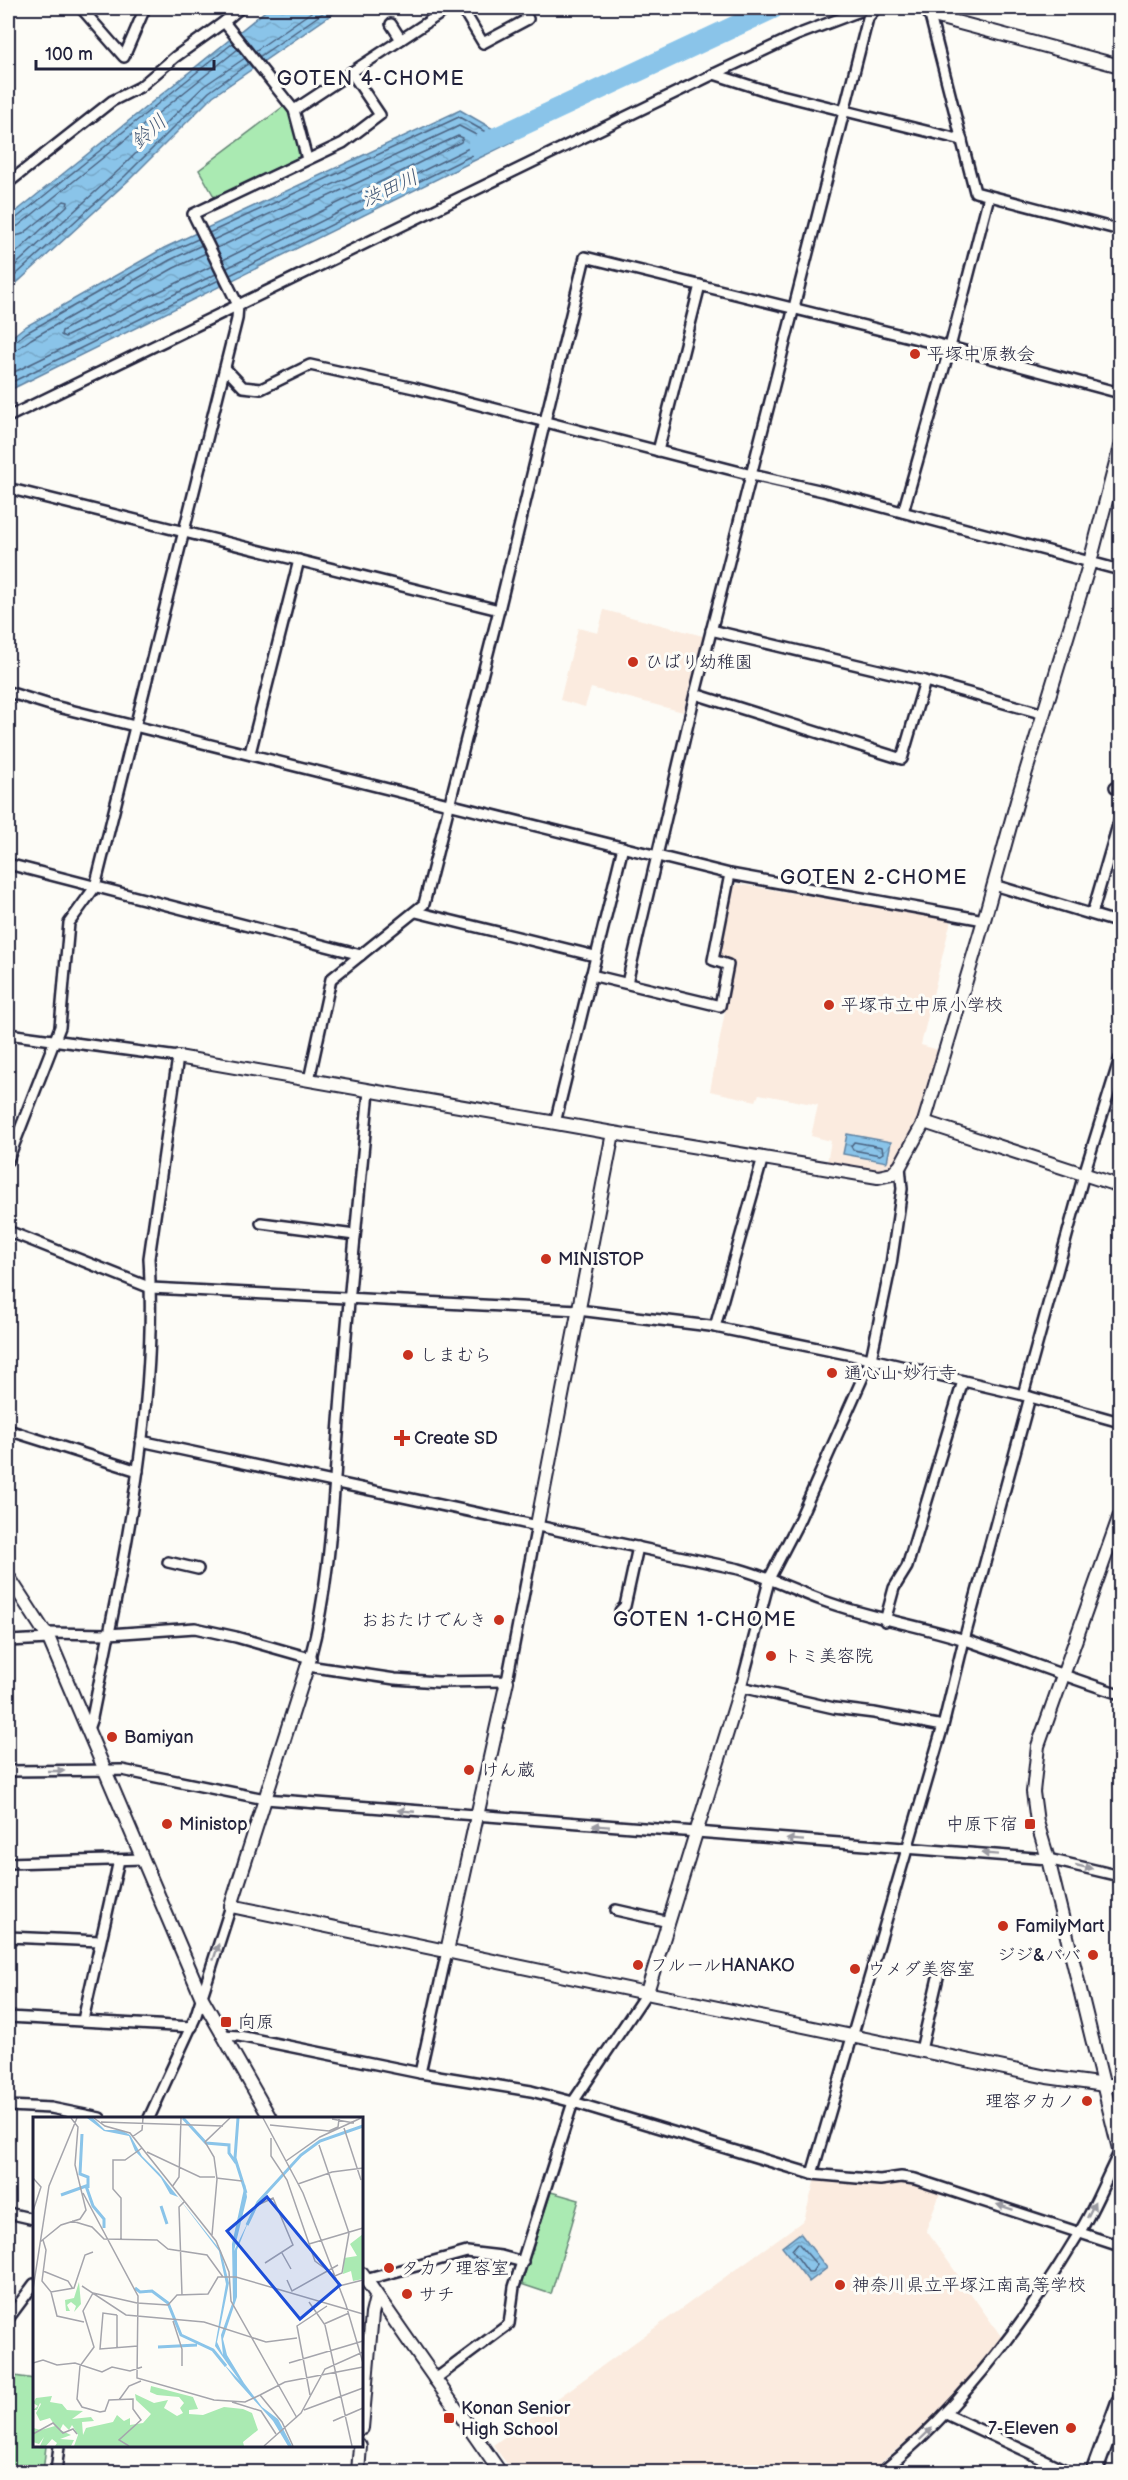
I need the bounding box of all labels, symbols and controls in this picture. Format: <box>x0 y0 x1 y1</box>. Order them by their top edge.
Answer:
scale bar <box>36 33 214 71</box>
text: 100 m <box>45 44 93 65</box>
district label: GOTEN 4-CHOME <box>277 67 465 91</box>
water label: 鈴川 <box>126 110 172 154</box>
water label: 渋田川 <box>358 165 422 213</box>
place label: 平塚中原教会 <box>927 344 1035 365</box>
marker: 平塚中原教会 <box>908 347 922 361</box>
place label: ひばり幼稚園 <box>645 652 753 673</box>
marker: ひばり幼稚園 <box>626 655 640 669</box>
district label: GOTEN 2-CHOME <box>780 866 968 890</box>
place label: 平塚市立中原小学校 <box>841 995 1003 1016</box>
marker: 平塚市立中原小学校 <box>822 998 836 1012</box>
place label: MINISTOP <box>558 1249 644 1270</box>
marker: MINISTOP <box>539 1252 553 1266</box>
place label: しまむら <box>420 1345 492 1366</box>
marker: しまむら <box>401 1348 415 1362</box>
place label: 通心山 妙行寺 <box>844 1363 957 1384</box>
marker: 通心山 妙行寺 <box>825 1366 839 1380</box>
place label: Create SD <box>414 1428 498 1449</box>
marker: Create SD <box>395 1431 409 1445</box>
district label: GOTEN 1-CHOME <box>613 1608 797 1632</box>
place label: おおたけでんき <box>361 1610 487 1631</box>
marker: おおたけでんき <box>492 1613 506 1627</box>
place label: トミ美容院 <box>783 1646 873 1667</box>
marker: トミ美容院 <box>764 1649 778 1663</box>
place label: Bamiyan <box>124 1727 194 1748</box>
marker: Bamiyan <box>105 1730 119 1744</box>
place label: けん蔵 <box>481 1760 535 1781</box>
marker: けん蔵 <box>462 1763 476 1777</box>
one-way arrow <box>47 1766 66 1776</box>
one-way arrow <box>397 1806 416 1815</box>
place label: Ministop <box>179 1814 248 1835</box>
place label: 中原下宿 <box>946 1814 1018 1835</box>
marker: Ministop <box>160 1817 174 1831</box>
marker: 中原下宿 <box>1023 1817 1037 1831</box>
one-way arrow <box>591 1821 610 1831</box>
one-way arrow <box>786 1835 805 1845</box>
one-way arrow <box>980 1850 999 1859</box>
one-way arrow <box>1075 1863 1094 1873</box>
place label: FamilyMart <box>1015 1916 1105 1937</box>
marker: FamilyMart <box>996 1919 1010 1933</box>
one-way arrow <box>212 1943 222 1961</box>
place label: ジジ&ババ <box>997 1945 1081 1966</box>
marker: ジジ&ババ <box>1086 1948 1100 1962</box>
place label: フルールHANAKO <box>650 1955 795 1976</box>
marker: フルールHANAKO <box>631 1958 645 1972</box>
place label: ウメダ美容室 <box>867 1959 975 1980</box>
marker: ウメダ美容室 <box>848 1962 862 1976</box>
place label: 向原 <box>238 2012 274 2033</box>
marker: 向原 <box>219 2015 233 2029</box>
place label: 理容タカノ <box>985 2091 1075 2112</box>
marker: 理容タカノ <box>1080 2094 1094 2108</box>
inset map <box>33 2117 363 2447</box>
one-way arrow <box>996 2202 1014 2212</box>
one-way arrow <box>1086 2202 1095 2219</box>
place label: タカノ理容室 <box>401 2258 509 2279</box>
marker: タカノ理容室 <box>382 2261 396 2275</box>
place label: 神奈川県立平塚江南高等学校 <box>852 2275 1086 2296</box>
marker: 神奈川県立平塚江南高等学校 <box>833 2278 847 2292</box>
place label: サチ <box>419 2284 455 2305</box>
marker: サチ <box>400 2287 414 2301</box>
place label: Konan Senior High School <box>461 2398 571 2440</box>
marker: Konan Senior High School <box>442 2411 456 2425</box>
place label: 7-Eleven <box>988 2418 1059 2439</box>
marker: 7-Eleven <box>1064 2421 1078 2435</box>
one-way arrow <box>918 2427 933 2441</box>

